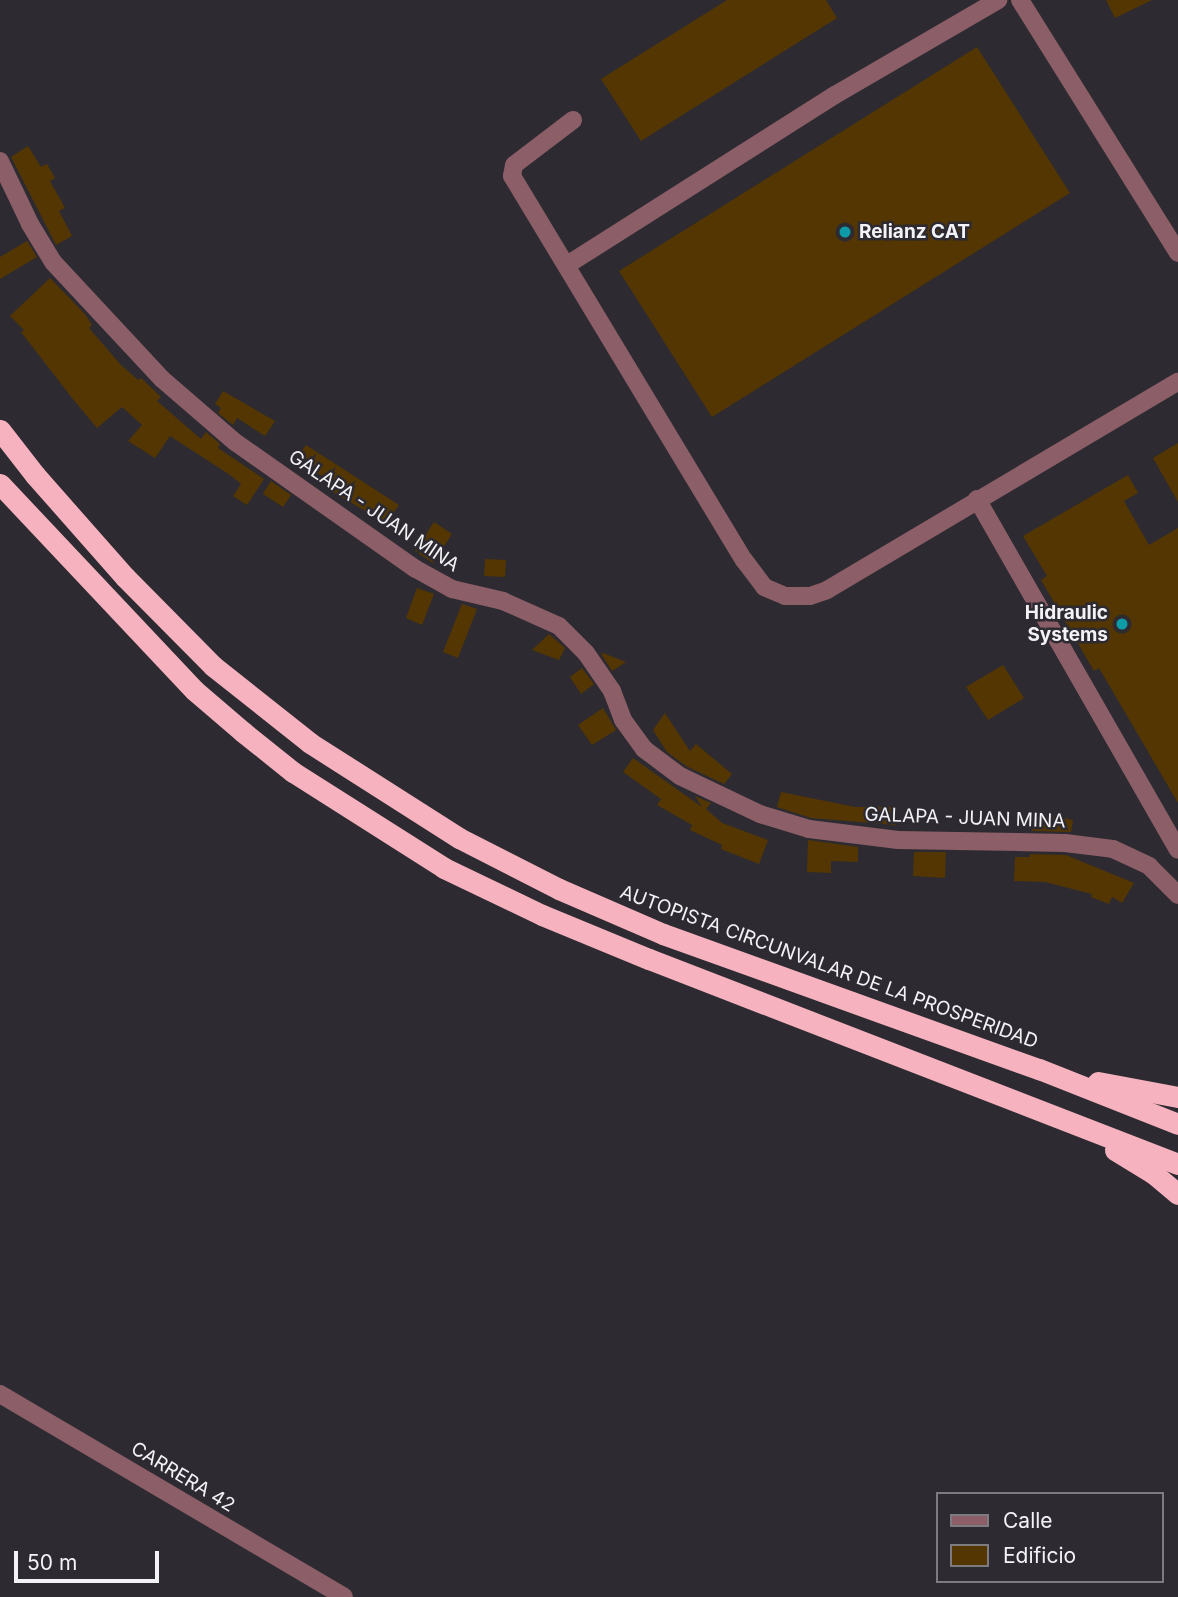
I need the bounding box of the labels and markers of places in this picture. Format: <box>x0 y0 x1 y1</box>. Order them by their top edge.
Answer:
place label: Relianz CAT <box>859 221 970 243</box>
marker: Relianz CAT <box>837 224 853 240</box>
place label: Hidraulic Systems <box>1025 602 1108 646</box>
marker: Hidraulic Systems <box>1114 616 1130 632</box>

